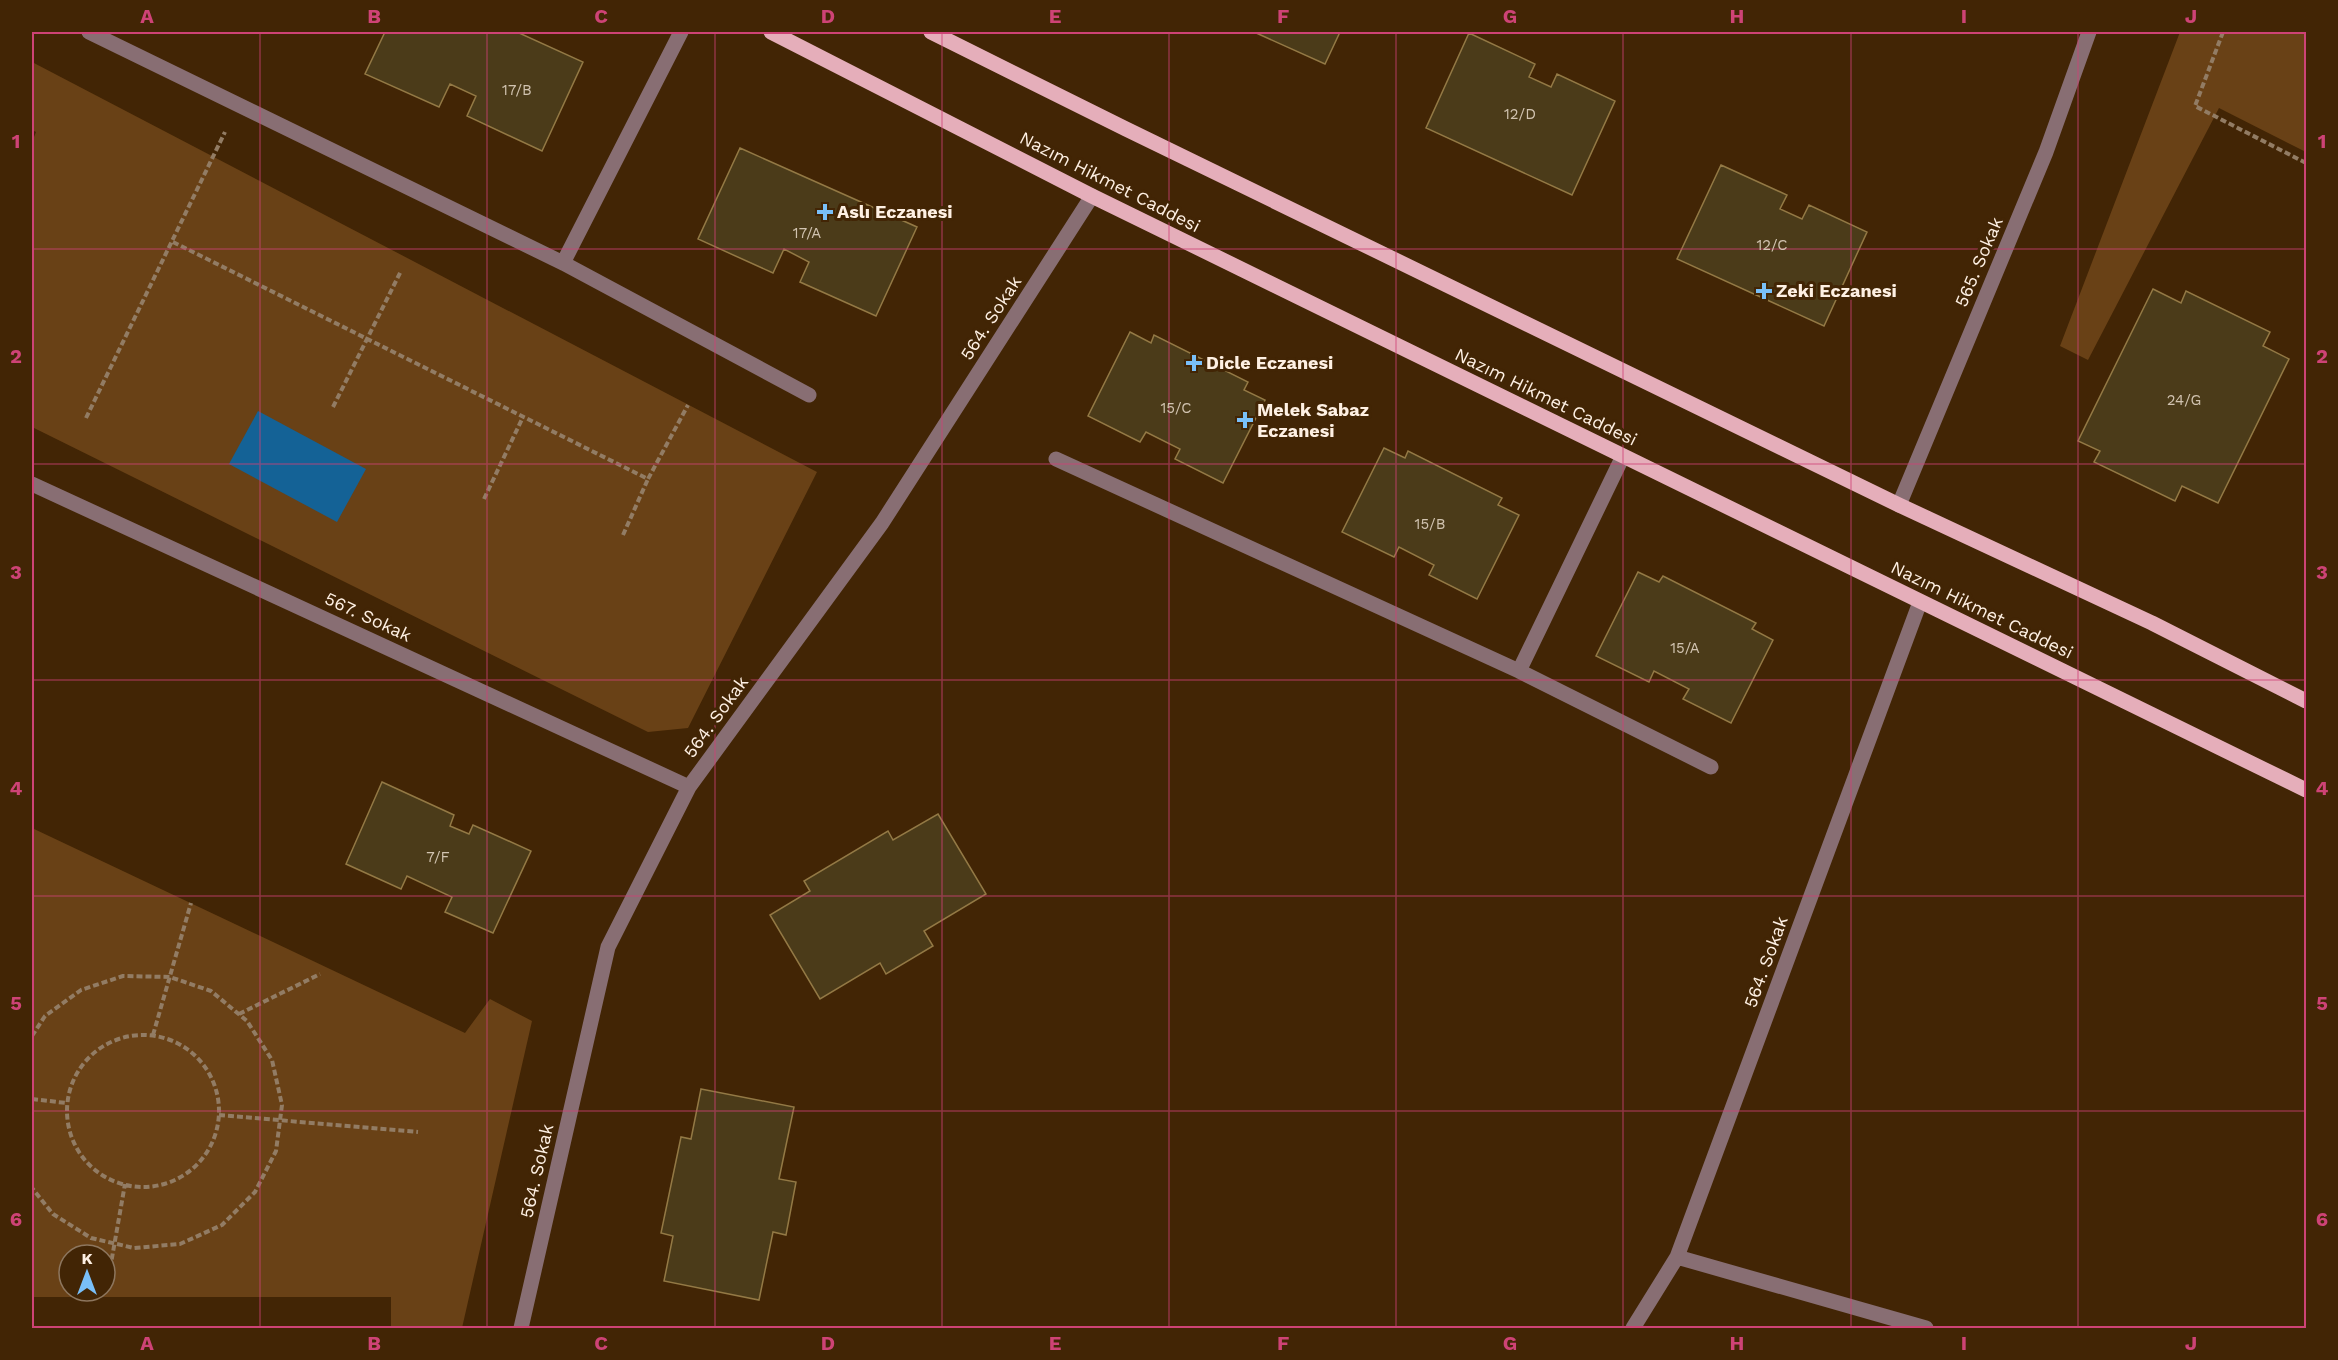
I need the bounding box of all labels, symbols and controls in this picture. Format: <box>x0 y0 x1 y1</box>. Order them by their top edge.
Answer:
text: A <box>140 4 154 28</box>
text: B <box>367 4 381 28</box>
text: C <box>594 4 608 28</box>
text: D <box>821 4 835 28</box>
text: E <box>1049 4 1061 28</box>
text: F <box>1277 4 1289 28</box>
text: G <box>1503 4 1517 28</box>
text: H <box>1730 4 1744 28</box>
text: I <box>1961 4 1967 28</box>
text: J <box>2185 4 2197 28</box>
house number: 17/B <box>502 81 532 99</box>
house number: 12/D <box>1504 105 1536 123</box>
street label: Nazım Hikmet Caddesi <box>1016 127 1204 236</box>
text: 1 <box>12 129 20 153</box>
text: 1 <box>2318 129 2326 153</box>
place label: Aslı Eczanesi <box>837 201 953 222</box>
marker: Aslı Eczanesi <box>818 205 832 219</box>
street label: 565. Sokak <box>1950 214 2007 310</box>
house number: 17/A <box>793 224 821 242</box>
house number: 12/C <box>1756 236 1788 254</box>
street label: 564. Sokak <box>956 272 1026 364</box>
place label: Zeki Eczanesi <box>1776 280 1897 301</box>
marker: Zeki Eczanesi <box>1757 284 1771 298</box>
street label: Nazım Hikmet Caddesi <box>1452 343 1641 450</box>
text: 2 <box>10 344 22 368</box>
text: 2 <box>2316 344 2328 368</box>
place label: Dicle Eczanesi <box>1206 352 1333 373</box>
marker: Dicle Eczanesi <box>1187 356 1201 370</box>
house number: 24/G <box>2167 391 2201 409</box>
house number: 15/C <box>1160 399 1192 417</box>
place label: Melek Sabaz Eczanesi <box>1257 399 1369 441</box>
marker: Melek Sabaz Eczanesi <box>1238 413 1252 427</box>
house number: 15/B <box>1415 515 1445 533</box>
street label: Nazım Hikmet Caddesi <box>1888 556 2077 663</box>
text: 3 <box>10 560 22 584</box>
text: 3 <box>2316 560 2328 584</box>
street label: 567. Sokak <box>321 587 415 646</box>
house number: 15/A <box>1670 639 1700 657</box>
street label: 564. Sokak <box>679 672 752 762</box>
text: 4 <box>10 776 23 800</box>
text: 4 <box>2316 776 2329 800</box>
house number: 7/F <box>426 848 450 866</box>
street label: 564. Sokak <box>1739 913 1792 1010</box>
text: 5 <box>10 991 22 1015</box>
text: 5 <box>2316 991 2328 1015</box>
street label: 564. Sokak <box>515 1122 558 1220</box>
text: 6 <box>10 1207 22 1231</box>
text: 6 <box>2316 1207 2328 1231</box>
north arrow <box>57 1243 117 1303</box>
text: K <box>81 1249 93 1268</box>
text: A <box>140 1331 154 1355</box>
text: B <box>367 1331 381 1355</box>
text: C <box>594 1331 608 1355</box>
text: D <box>821 1331 835 1355</box>
text: E <box>1049 1331 1061 1355</box>
text: F <box>1277 1331 1289 1355</box>
text: G <box>1503 1331 1517 1355</box>
text: H <box>1730 1331 1744 1355</box>
text: I <box>1961 1331 1967 1355</box>
text: J <box>2185 1331 2197 1355</box>

